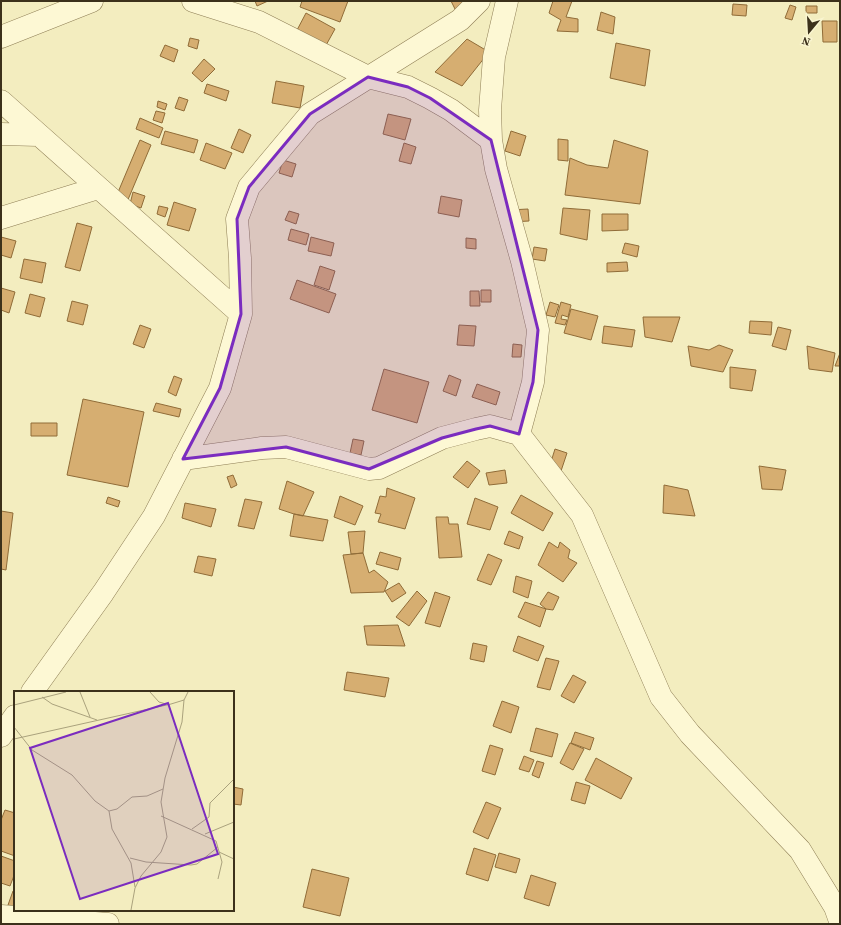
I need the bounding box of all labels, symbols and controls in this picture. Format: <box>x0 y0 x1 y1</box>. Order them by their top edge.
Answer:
north arrow <box>789 12 829 52</box>
text: N <box>800 33 812 49</box>
inset map <box>14 691 234 911</box>

